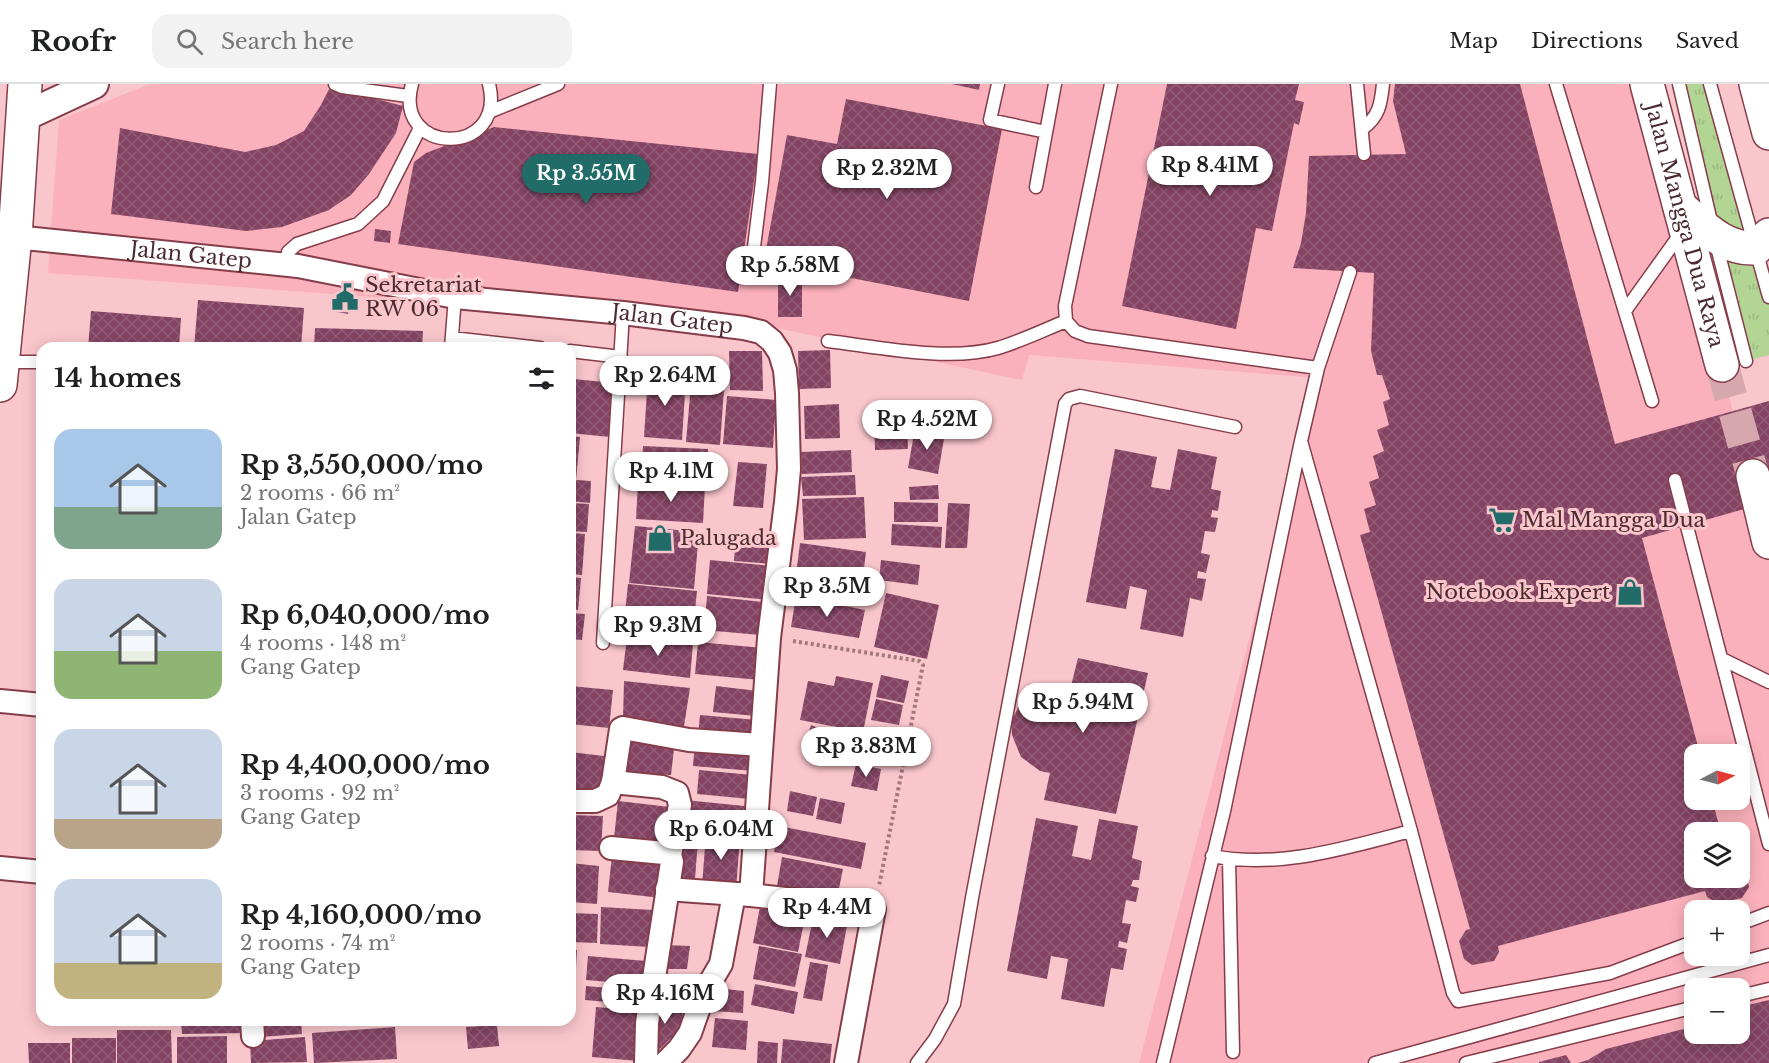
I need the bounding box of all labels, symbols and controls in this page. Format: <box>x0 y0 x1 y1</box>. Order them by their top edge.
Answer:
search box <box>152 14 572 68</box>
text: Roofr <box>30 24 116 59</box>
icon: search <box>173 25 206 58</box>
text: Search here <box>221 28 354 55</box>
text: Map <box>1449 28 1498 54</box>
text: Directions <box>1531 28 1643 54</box>
text: Saved <box>1676 28 1739 54</box>
street label: Jalan Mangga Dua Raya <box>1639 97 1730 351</box>
pin: Rp 8.41M <box>1148 146 1272 197</box>
pin: Rp 2.32M <box>825 149 949 200</box>
text: Rp 8.41M <box>1161 153 1259 177</box>
pin: Rp 3.55M <box>524 154 648 205</box>
text: Rp 2.32M <box>836 156 938 180</box>
text: Rp 3.55M <box>536 161 636 185</box>
street label: Jalan Gatep <box>126 236 253 274</box>
pin: Rp 5.58M <box>728 246 852 297</box>
text: Rp 5.58M <box>740 253 840 277</box>
place label: Sekretariat RW 06 <box>365 272 482 322</box>
public building icon: Sekretariat RW 06 <box>330 282 360 312</box>
street label: Jalan Gatep <box>607 299 735 340</box>
pin: Rp 2.64M <box>603 356 727 407</box>
text: 14 homes <box>54 362 181 394</box>
icon: filters <box>525 362 558 395</box>
text: Rp 2.64M <box>613 363 717 387</box>
pin: Rp 4.52M <box>865 400 989 451</box>
text: Rp 4.52M <box>876 407 978 431</box>
text: Rp 3,550,000/mo <box>240 449 483 481</box>
pin: Rp 4.1M <box>616 452 726 503</box>
icon: home <box>102 453 174 525</box>
text: Rp 4.1M <box>628 459 714 483</box>
text: 2 rooms · 66 m² <box>240 481 400 505</box>
text: Jalan Gatep <box>240 505 356 529</box>
supermarket icon: Mal Mangga Dua <box>1487 505 1517 535</box>
place label: Mal Mangga Dua <box>1522 507 1706 533</box>
shop icon: Palugada <box>645 523 675 553</box>
place label: Palugada <box>680 525 777 551</box>
pin: Rp 3.5M <box>772 567 882 618</box>
text: Rp 3.5M <box>783 574 871 598</box>
shop icon: Notebook Expert <box>1615 577 1645 607</box>
place label: Notebook Expert <box>1426 579 1610 605</box>
text: Rp 6,040,000/mo <box>240 599 490 631</box>
icon: home <box>102 603 174 675</box>
pin: Rp 9.3M <box>603 606 713 657</box>
text: Rp 9.3M <box>613 613 703 637</box>
text: 4 rooms · 148 m² <box>240 631 406 655</box>
text: Gang Gatep <box>240 655 361 679</box>
pin: Rp 5.94M <box>1021 683 1145 734</box>
text: Rp 5.94M <box>1032 690 1134 714</box>
pin: Rp 3.83M <box>804 727 928 778</box>
text: Rp 3.83M <box>815 734 917 758</box>
north arrow <box>1684 744 1750 810</box>
map controls <box>1684 744 1750 1044</box>
text: Rp 4,400,000/mo <box>240 749 490 781</box>
icon: home <box>102 753 174 825</box>
text: 3 rooms · 92 m² <box>240 781 399 805</box>
text: Gang Gatep <box>240 805 361 829</box>
pin: Rp 6.04M <box>659 810 783 861</box>
text: Rp 6.04M <box>668 817 774 841</box>
button: layers <box>1684 822 1750 888</box>
pin: Rp 4.4M <box>772 888 882 939</box>
text: Rp 4.4M <box>782 895 872 919</box>
text: Rp 4,160,000/mo <box>240 899 482 931</box>
button: + <box>1684 900 1750 966</box>
icon: home <box>102 903 174 975</box>
text: 2 rooms · 74 m² <box>240 931 396 955</box>
text: Gang Gatep <box>240 955 361 979</box>
pin: Rp 4.16M <box>603 974 727 1025</box>
button: − <box>1684 978 1750 1044</box>
text: Rp 4.16M <box>615 981 715 1005</box>

